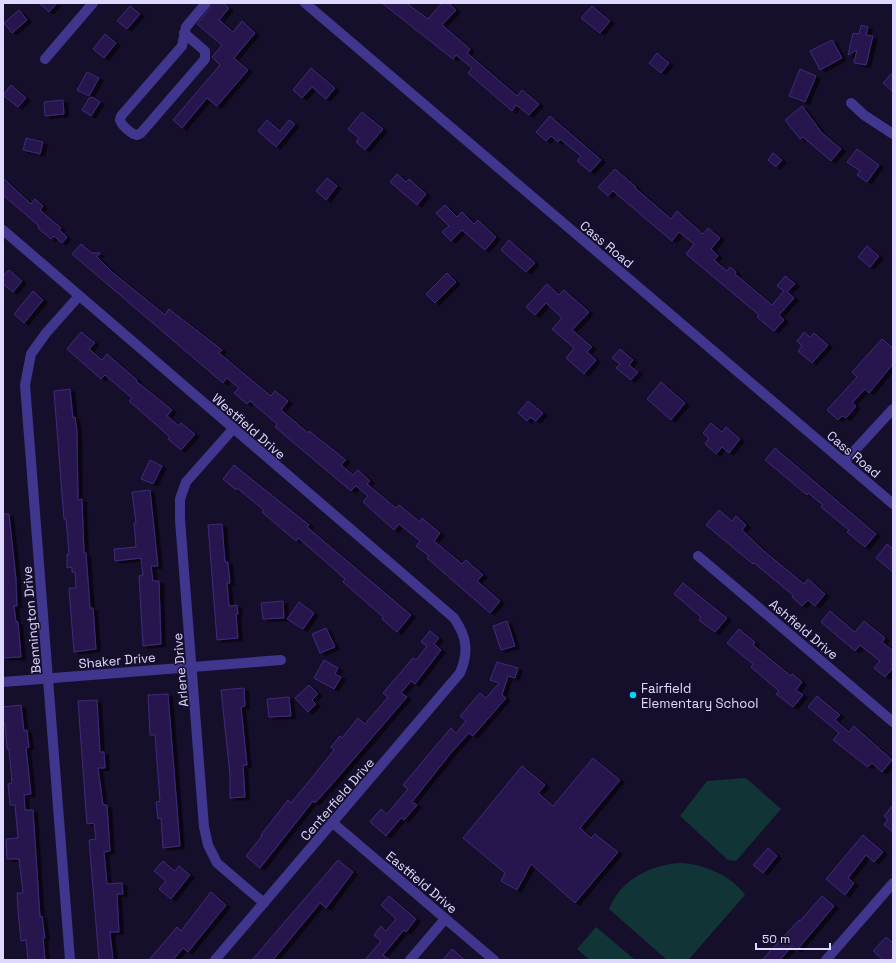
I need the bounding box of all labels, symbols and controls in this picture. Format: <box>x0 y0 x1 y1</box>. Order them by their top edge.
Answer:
street label: Cass Road <box>576 217 637 272</box>
street label: Westfield Drive <box>208 390 289 463</box>
street label: Cass Road <box>823 427 884 482</box>
street label: Bennington Drive <box>18 565 45 674</box>
street label: Ashfield Drive <box>766 595 842 663</box>
street label: Arlene Drive <box>169 632 192 708</box>
street label: Shaker Drive <box>78 649 156 672</box>
place label: Fairfield Elementary School <box>641 680 758 712</box>
marker: Fairfield Elementary School <box>628 690 638 700</box>
street label: Centerfield Drive <box>297 754 378 844</box>
street label: Eastfield Drive <box>383 848 461 917</box>
scale bar <box>756 925 830 951</box>
text: 50 m <box>762 931 790 947</box>

